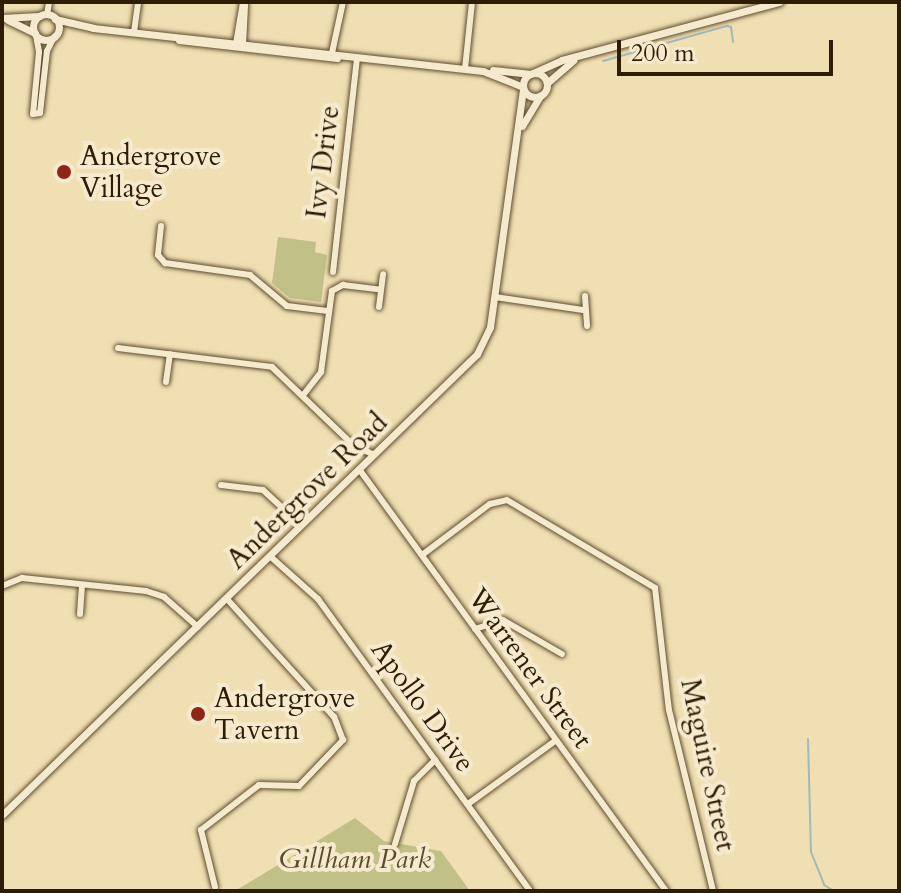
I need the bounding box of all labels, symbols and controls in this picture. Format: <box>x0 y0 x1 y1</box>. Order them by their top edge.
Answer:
scale bar <box>621 24 837 74</box>
text: 200 m <box>631 37 695 70</box>
street label: Ivy Drive <box>299 104 347 220</box>
place label: Andergrove Village <box>80 139 222 205</box>
marker: Andergrove Village <box>55 163 73 181</box>
street label: Andergrove Road <box>220 406 394 576</box>
street label: Warrener Street <box>461 581 599 755</box>
street label: Apollo Drive <box>364 634 482 778</box>
street label: Maguire Street <box>673 676 743 854</box>
place label: Andergrove Tavern <box>214 681 356 747</box>
marker: Andergrove Tavern <box>189 705 207 723</box>
park label: Gillham Park <box>279 842 431 876</box>

